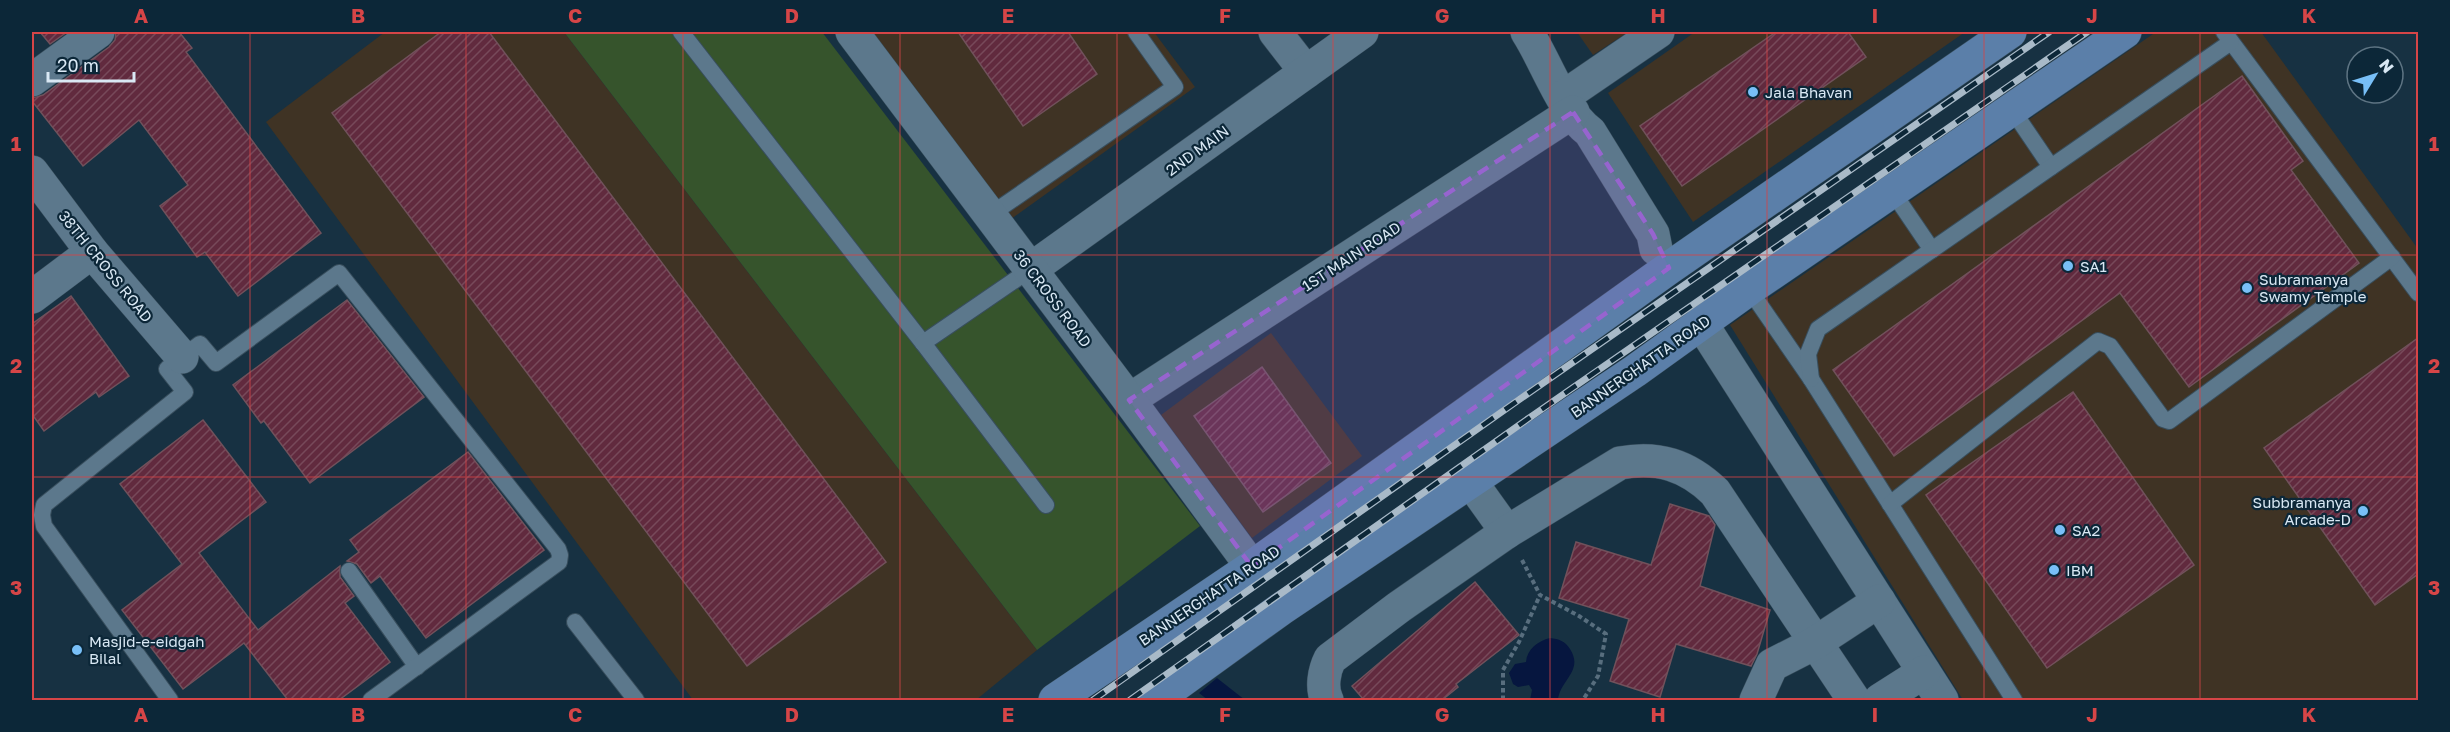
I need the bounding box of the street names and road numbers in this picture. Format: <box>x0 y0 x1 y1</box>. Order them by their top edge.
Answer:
street label: 2ND MAIN <box>1162 121 1232 179</box>
street label: 38TH CROSS ROAD <box>55 207 157 325</box>
street label: 1ST MAIN ROAD <box>1298 217 1404 295</box>
street label: 36 CROSS ROAD <box>1010 246 1096 350</box>
street label: BANNERGHATTA ROAD <box>1567 311 1713 421</box>
street label: BANNERGHATTA ROAD <box>1135 541 1283 649</box>

